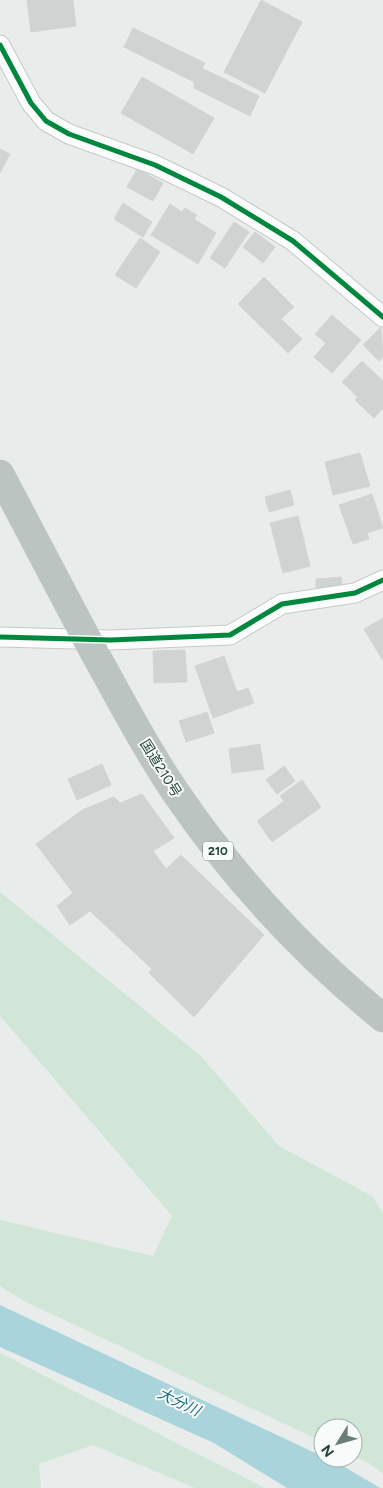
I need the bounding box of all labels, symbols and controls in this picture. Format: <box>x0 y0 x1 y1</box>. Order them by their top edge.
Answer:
street label: 国道210号 <box>136 736 185 800</box>
road number: 210 <box>203 841 233 860</box>
water label: 大分川 <box>155 1384 205 1421</box>
north arrow <box>313 1418 363 1468</box>
text: N <box>318 1441 338 1460</box>

